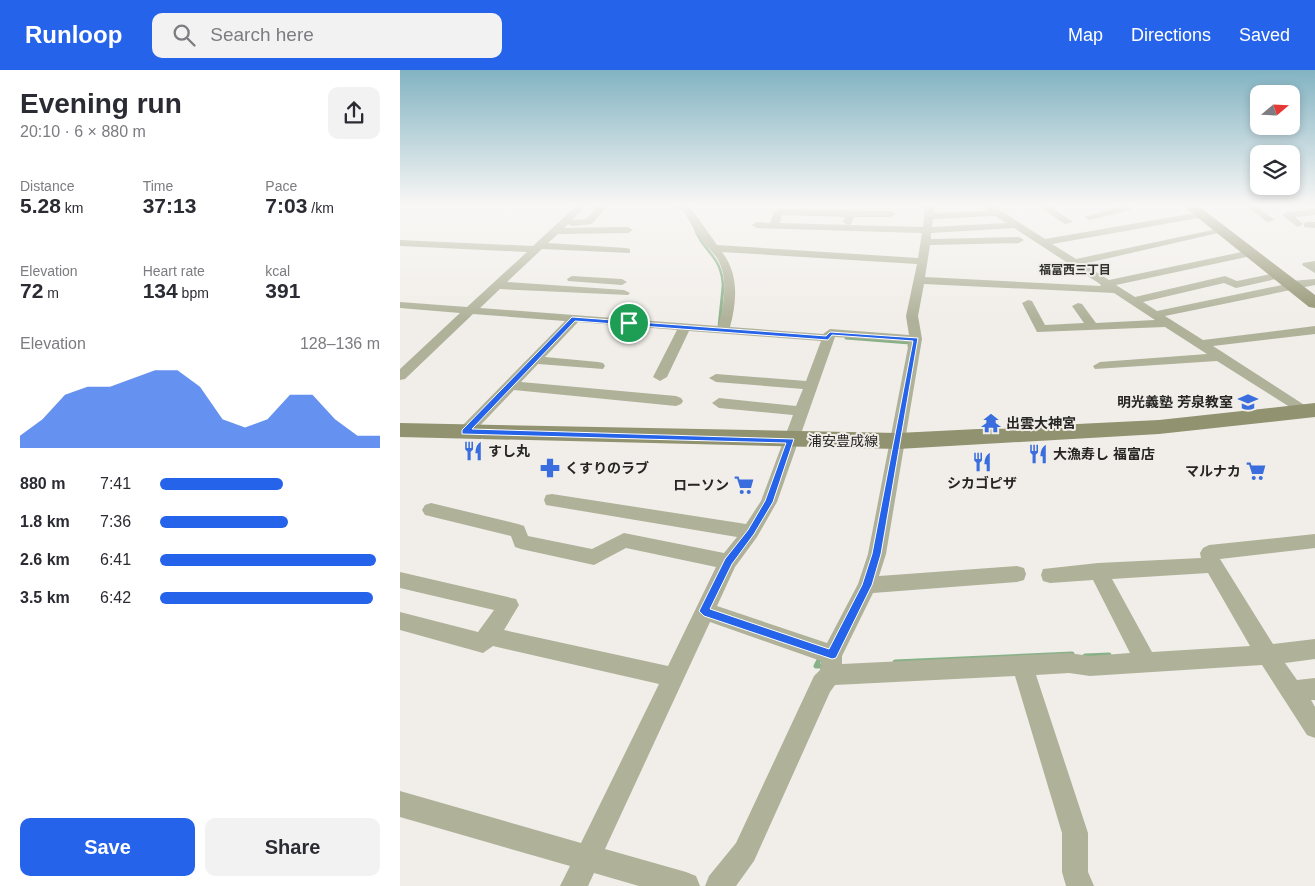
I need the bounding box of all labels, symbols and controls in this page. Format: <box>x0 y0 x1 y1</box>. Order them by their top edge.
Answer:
search box <box>152 13 502 58</box>
text: Runloop <box>25 21 122 48</box>
icon: search <box>170 21 198 49</box>
text: Search here <box>210 24 314 45</box>
text: Map <box>1068 25 1103 45</box>
text: Directions <box>1131 25 1211 45</box>
text: Saved <box>1239 25 1290 45</box>
north arrow <box>1250 85 1300 135</box>
map controls <box>1250 85 1300 195</box>
button: share <box>328 87 380 139</box>
text: Evening run <box>20 88 182 119</box>
text: 20:10 · 6 × 880 m <box>20 123 146 140</box>
button: layers <box>1250 145 1300 195</box>
text: Distance <box>20 178 74 194</box>
text: Time <box>143 178 173 194</box>
text: Pace <box>265 178 297 194</box>
text: 5.28 <box>20 194 61 217</box>
text: 37:13 <box>143 194 196 217</box>
text: 7:03 <box>265 194 307 217</box>
text: km <box>61 200 83 216</box>
text: /km <box>307 200 334 216</box>
text: Elevation <box>20 263 78 279</box>
text: Heart rate <box>143 263 205 279</box>
text: kcal <box>265 263 290 279</box>
district label: 福富西三丁目 <box>1039 263 1111 277</box>
text: 72 <box>20 279 43 302</box>
text: 134 <box>143 279 178 302</box>
text: 391 <box>265 279 300 302</box>
text: m <box>43 285 59 301</box>
text: bpm <box>178 285 209 301</box>
pin <box>608 302 650 344</box>
icon: arrive <box>615 309 643 337</box>
text: Elevation <box>20 335 86 352</box>
text: 128–136 m <box>300 335 380 352</box>
school or university icon: 明光義塾 芳泉教室 <box>1237 391 1259 413</box>
place label: 明光義塾 芳泉教室 <box>1117 394 1233 410</box>
temple icon: 出雲大神宮 <box>980 412 1002 434</box>
place label: 出雲大神宮 <box>1006 415 1076 431</box>
street label: 浦安豊成線 <box>808 433 878 449</box>
restaurant icon: すし丸 <box>462 440 484 462</box>
place label: すし丸 <box>488 443 530 459</box>
restaurant icon: 大漁寿し 福富店 <box>1027 443 1049 465</box>
place label: 大漁寿し 福富店 <box>1053 446 1155 462</box>
restaurant icon: シカゴピザ <box>971 451 993 473</box>
pharmacy icon: くすりのラブ <box>539 457 561 479</box>
place label: くすりのラブ <box>565 460 649 476</box>
supermarket icon: マルナカ <box>1245 460 1267 482</box>
place label: マルナカ <box>1185 463 1241 479</box>
supermarket icon: ローソン <box>733 474 755 496</box>
text: 880 m <box>20 475 65 492</box>
text: 7:41 <box>100 475 131 492</box>
place label: シカゴピザ <box>947 475 1017 491</box>
place label: ローソン <box>673 477 729 493</box>
text: 1.8 km <box>20 513 70 530</box>
text: 7:36 <box>100 513 131 530</box>
text: 2.6 km <box>20 551 70 568</box>
text: 6:41 <box>100 551 131 568</box>
text: 3.5 km <box>20 589 70 606</box>
text: 6:42 <box>100 589 131 606</box>
button: Save <box>20 818 195 876</box>
button: Share <box>205 818 380 876</box>

